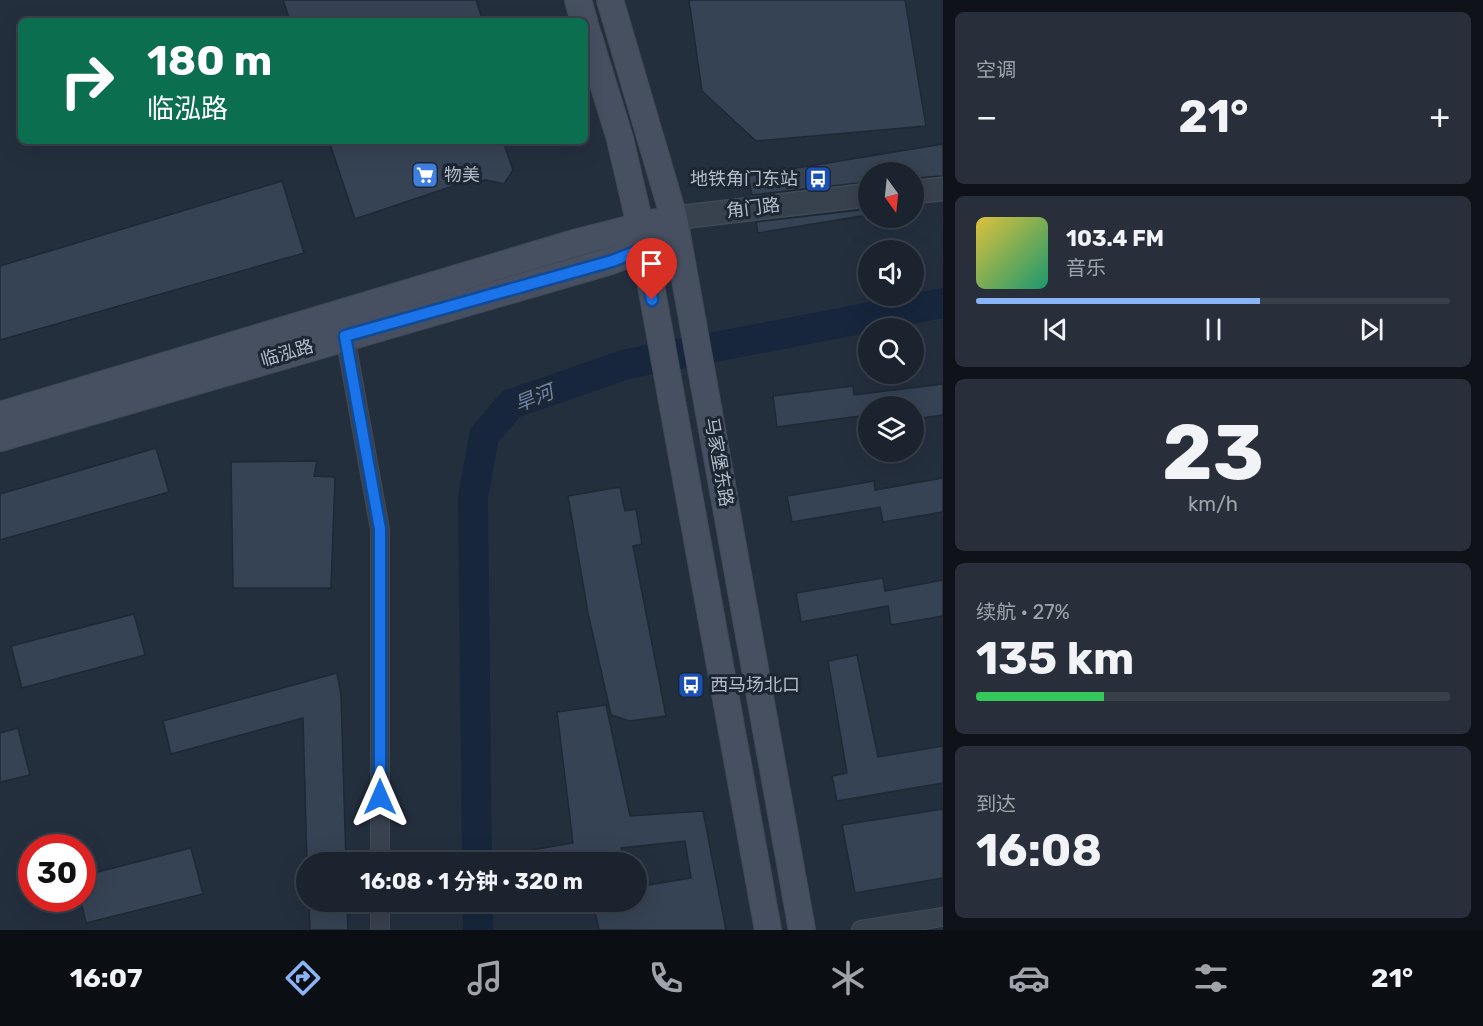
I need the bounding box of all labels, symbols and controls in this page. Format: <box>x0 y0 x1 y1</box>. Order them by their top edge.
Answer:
text: 180 m <box>147 36 272 86</box>
icon: right <box>48 42 126 120</box>
text: 空调 <box>976 58 1016 82</box>
text: 21° <box>1178 90 1249 143</box>
text: 临泓路 <box>147 93 228 125</box>
text: − <box>976 97 997 136</box>
text: + <box>1429 97 1450 136</box>
supermarket icon: 物美 <box>410 160 440 190</box>
north arrow <box>858 162 924 228</box>
map controls <box>858 162 924 462</box>
place label: 物美 <box>444 164 480 186</box>
bus stop icon: 地铁角门东站 <box>803 164 833 194</box>
place label: 地铁角门东站 <box>690 168 798 190</box>
street label: 角门路 <box>725 194 781 222</box>
text: 103.4 FM <box>1066 225 1164 252</box>
pin <box>626 238 677 300</box>
button: sound <box>858 240 924 306</box>
icon: arrive <box>635 247 668 280</box>
text: 音乐 <box>1066 256 1106 280</box>
icon: previous <box>1039 313 1072 346</box>
icon: pause <box>1197 313 1230 346</box>
icon: next <box>1355 313 1388 346</box>
button: search <box>858 318 924 384</box>
street label: 临泓路 <box>258 335 316 371</box>
water label: 旱河 <box>511 378 561 417</box>
button: layers <box>858 396 924 462</box>
text: 23 <box>1162 406 1264 499</box>
street label: 马家堡东路 <box>700 416 738 508</box>
text: km/h <box>1188 492 1238 516</box>
text: 续航 · 27% <box>976 600 1070 624</box>
text: 135 km <box>976 632 1134 685</box>
bus stop icon: 西马场北口 <box>676 670 706 700</box>
place label: 西马场北口 <box>710 674 800 696</box>
position arrow <box>348 765 412 829</box>
text: 到达 <box>976 792 1016 816</box>
text: 16:08 <box>976 824 1102 877</box>
speed limit sign: 30 <box>18 834 96 912</box>
text: 16:08 · 1 分钟 · 320 m <box>360 868 583 895</box>
icon: directions <box>282 957 324 999</box>
icon: music <box>464 957 506 999</box>
icon: phone <box>645 957 687 999</box>
icon: climate <box>827 957 869 999</box>
icon: car <box>1008 957 1050 999</box>
icon: filters <box>1190 957 1232 999</box>
text: 16:07 <box>70 962 142 994</box>
text: 21° <box>1371 962 1413 994</box>

